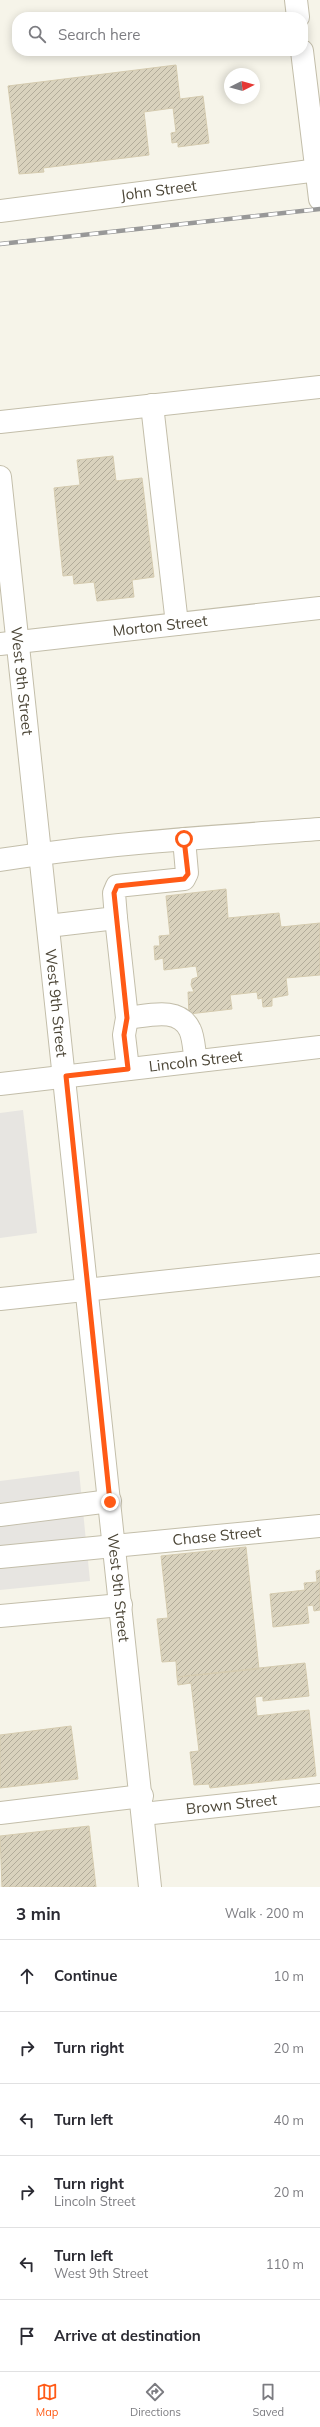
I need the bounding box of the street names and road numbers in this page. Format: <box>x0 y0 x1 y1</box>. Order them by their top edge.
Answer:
street label: John Street <box>119 176 198 204</box>
street label: Morton Street <box>112 611 208 640</box>
street label: West 9th Street <box>7 626 37 736</box>
street label: West 9th Street <box>41 948 72 1058</box>
street label: Lincoln Street <box>148 1046 244 1076</box>
street label: Chase Street <box>172 1522 262 1549</box>
street label: West 9th Street <box>103 1532 134 1643</box>
street label: Brown Street <box>185 1790 278 1818</box>

